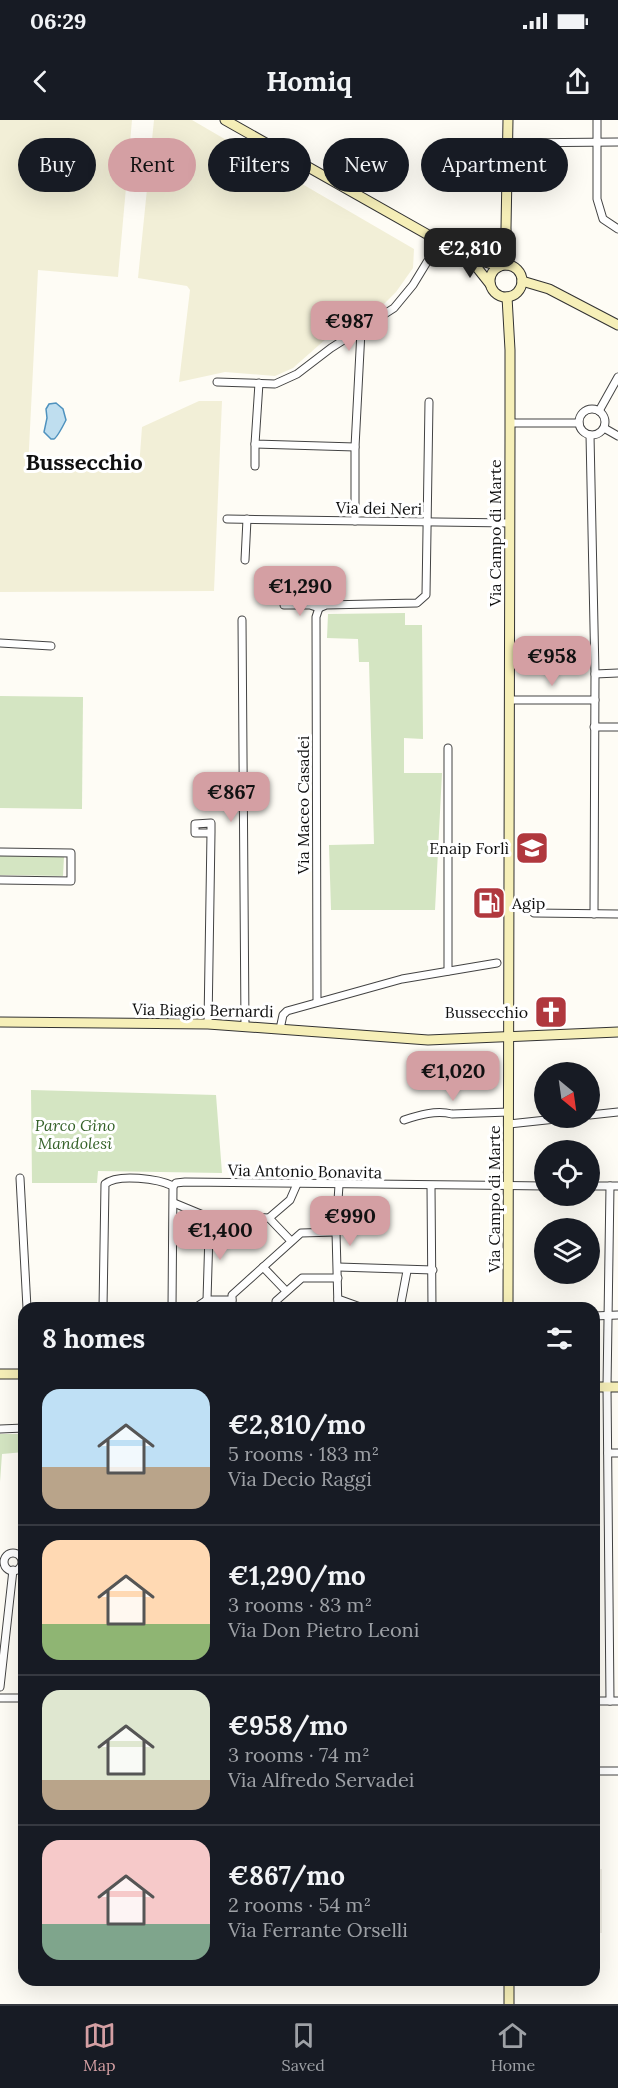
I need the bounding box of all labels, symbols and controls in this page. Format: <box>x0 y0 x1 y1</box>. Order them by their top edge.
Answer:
text: 06:29 <box>30 7 87 35</box>
text: Homiq <box>266 64 352 98</box>
icon: back <box>24 65 57 98</box>
icon: share <box>561 65 594 98</box>
chip: Buy <box>18 138 96 192</box>
chip: Rent <box>108 138 196 192</box>
chip: Filters <box>208 138 311 192</box>
chip: New <box>323 138 409 192</box>
chip: Apartment <box>421 138 568 192</box>
pin: €2,810 <box>421 228 519 279</box>
text: €2,810 <box>438 235 502 260</box>
pin: €987 <box>313 301 385 352</box>
text: €987 <box>325 308 373 333</box>
district label: Bussecchio <box>25 448 143 476</box>
street label: Via Campo di Marte <box>485 459 505 608</box>
street label: Via dei Neri <box>335 497 422 519</box>
pin: €1,290 <box>251 566 349 617</box>
text: €1,290 <box>268 573 332 598</box>
pin: €958 <box>516 636 588 687</box>
text: €958 <box>527 643 577 668</box>
street label: Via Maceo Casadei <box>293 736 313 875</box>
pin: €867 <box>195 772 267 823</box>
text: €867 <box>207 779 255 804</box>
school or university icon: Enaip Forlì <box>514 830 550 866</box>
place label: Enaip Forlì <box>429 838 509 858</box>
fuel station icon: Agip <box>471 885 507 921</box>
place label: Agip <box>511 893 545 913</box>
church icon: Bussecchio <box>533 994 569 1030</box>
street label: Via Biagio Bernardi <box>131 999 274 1021</box>
place label: Bussecchio <box>445 1002 528 1022</box>
pin: €1,020 <box>404 1051 502 1102</box>
text: €1,020 <box>420 1058 486 1083</box>
north arrow <box>534 1062 600 1128</box>
map controls <box>534 1062 600 1284</box>
park label: Parco Gino Mandolesi <box>35 1115 115 1153</box>
street label: Via Campo di Marte <box>484 1125 504 1274</box>
button: locate <box>534 1140 600 1206</box>
street label: Via Antonio Bonavita <box>227 1160 382 1182</box>
pin: €990 <box>314 1196 386 1247</box>
text: €990 <box>324 1203 376 1228</box>
pin: €1,400 <box>171 1210 269 1261</box>
text: €1,400 <box>187 1217 253 1242</box>
button: layers <box>534 1218 600 1284</box>
text: 8 homes <box>42 1322 145 1355</box>
icon: filters <box>543 1322 576 1355</box>
text: €2,810/mo <box>228 1408 366 1441</box>
icon: home <box>90 1413 162 1485</box>
text: 5 rooms · 183 m² <box>228 1441 379 1466</box>
text: Via Decio Raggi <box>228 1466 372 1491</box>
text: €1,290/mo <box>228 1559 366 1592</box>
icon: home <box>90 1564 162 1636</box>
text: 3 rooms · 83 m² <box>228 1592 372 1617</box>
text: Via Don Pietro Leoni <box>228 1617 419 1642</box>
text: €958/mo <box>228 1709 348 1742</box>
icon: home <box>90 1714 162 1786</box>
text: 3 rooms · 74 m² <box>228 1742 370 1767</box>
text: Via Alfredo Servadei <box>228 1767 414 1792</box>
text: €867/mo <box>228 1859 345 1892</box>
icon: home <box>90 1864 162 1936</box>
text: 2 rooms · 54 m² <box>228 1892 371 1917</box>
text: Via Ferrante Orselli <box>228 1917 408 1942</box>
tab: Map <box>83 2019 116 2075</box>
tab: Saved <box>282 2019 325 2075</box>
tab: Home <box>491 2019 535 2075</box>

